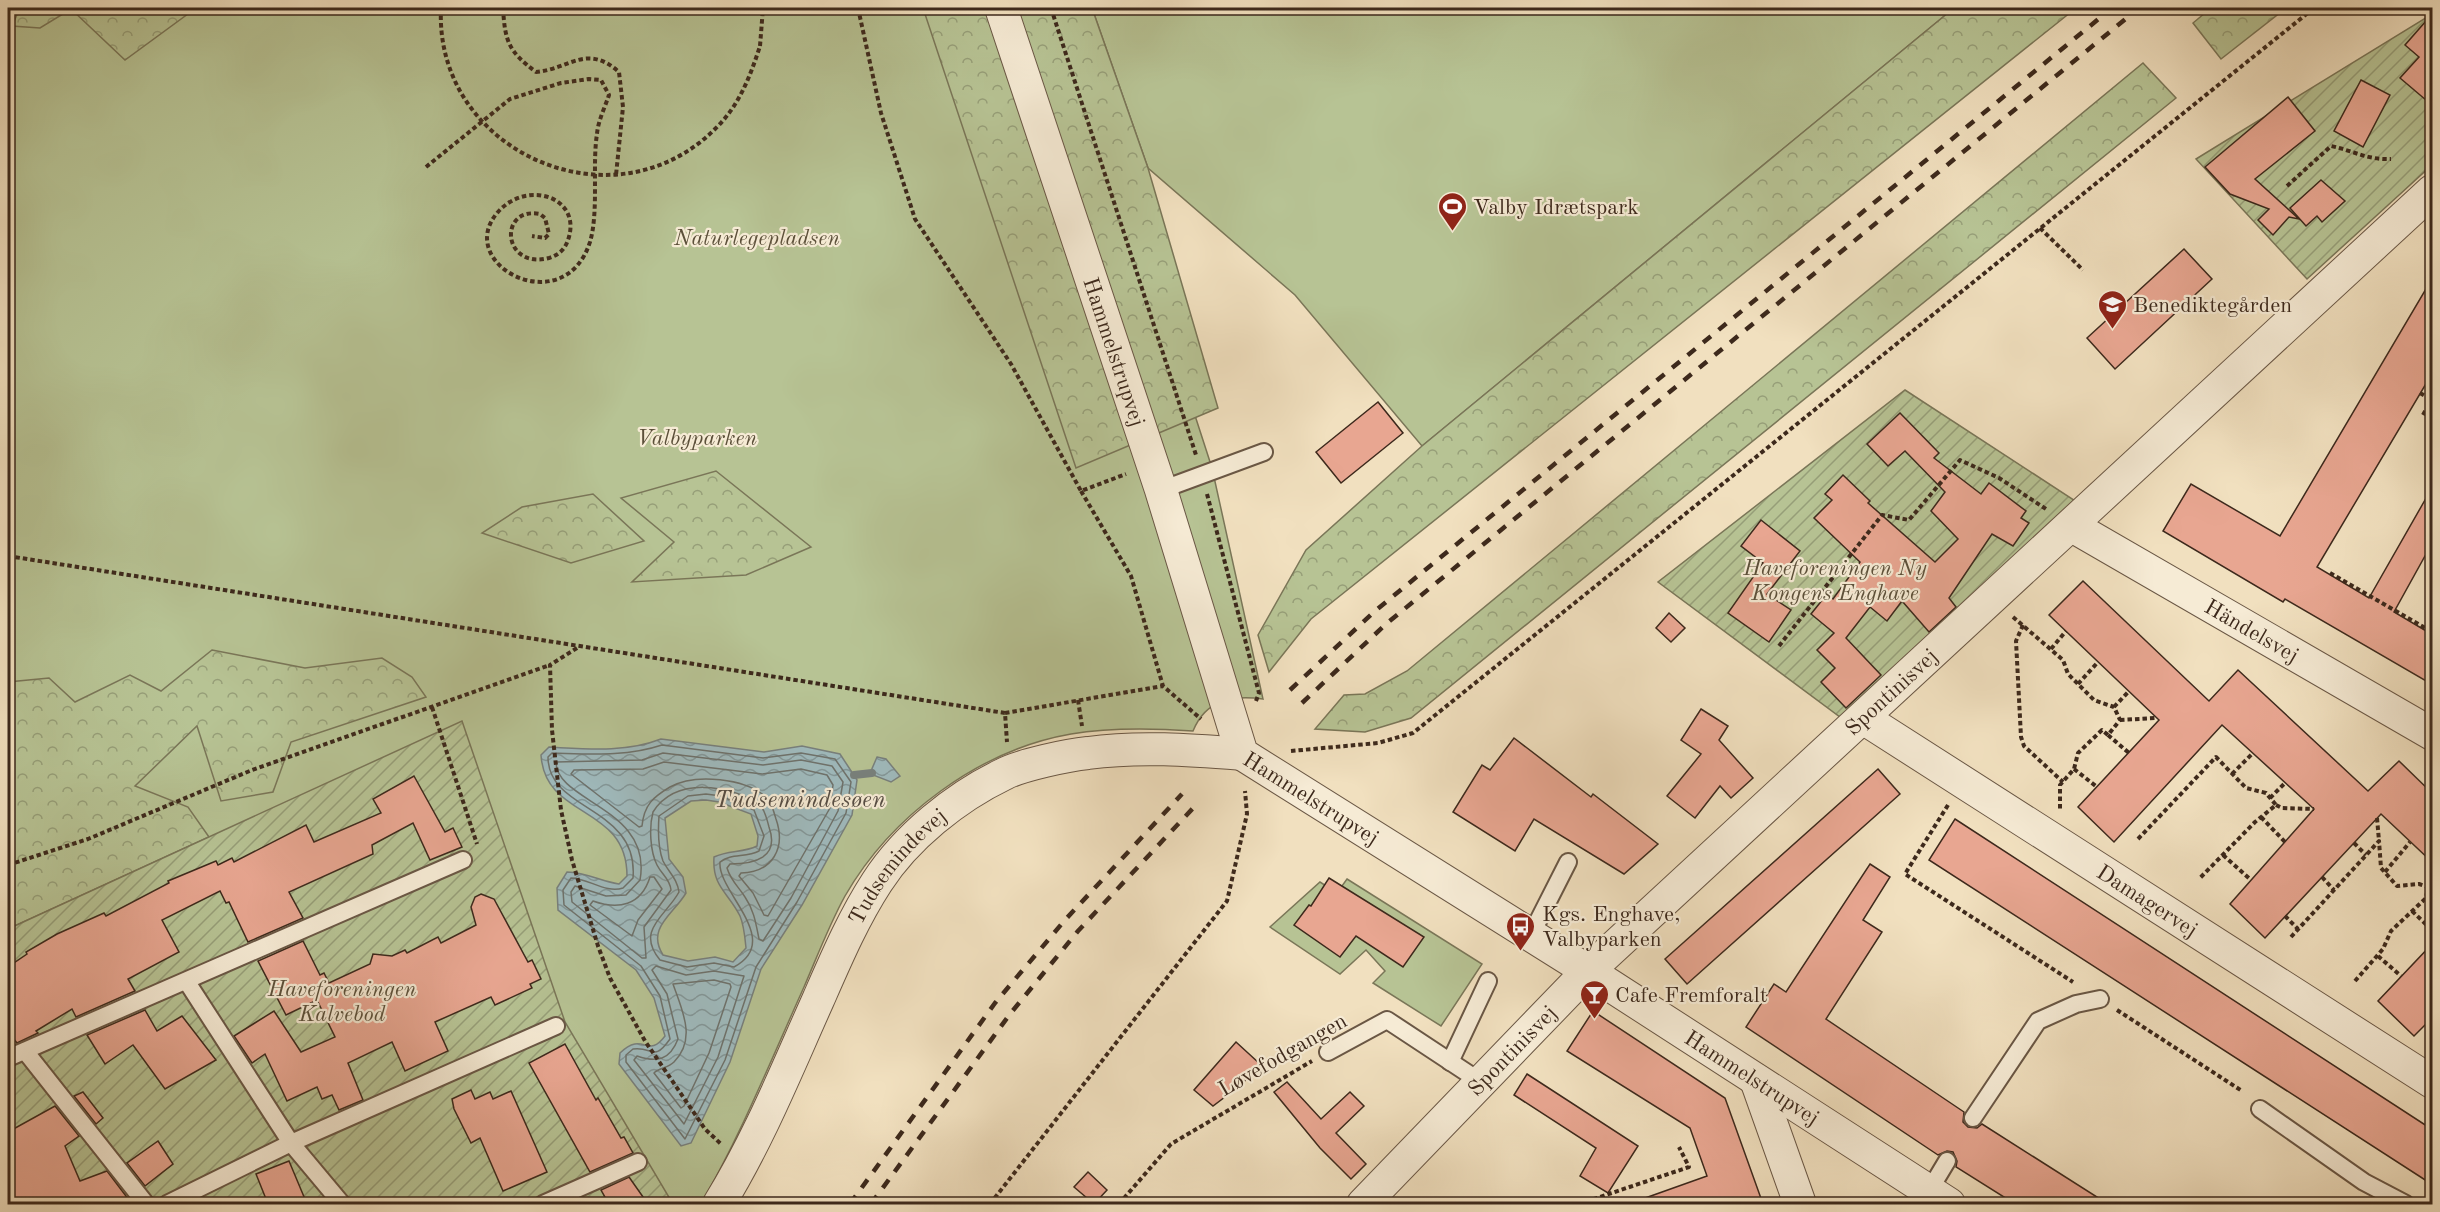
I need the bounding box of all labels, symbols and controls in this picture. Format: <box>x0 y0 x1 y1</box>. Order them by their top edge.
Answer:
sports icon: Valby Idrætspark <box>1436 190 1468 232</box>
place label: Valby Idrætspark <box>1473 197 1639 219</box>
park label: Naturlegepladsen <box>673 228 840 250</box>
street label: Hammelstrupvej <box>1078 275 1148 429</box>
school or university icon: Benediktegården <box>2096 288 2128 330</box>
place label: Benediktegården <box>2133 295 2292 317</box>
park label: Valbyparken <box>637 428 758 450</box>
park label: Haveforeningen Ny Kongens Enghave <box>1742 558 1927 605</box>
street label: Händelsvej <box>2200 596 2302 668</box>
street label: Spontinisvej <box>1842 645 1942 740</box>
street label: Hammelstrupvej <box>1239 749 1382 850</box>
water label: Tudsemindesøen <box>714 789 886 813</box>
street label: Tudsemindevej <box>846 805 951 929</box>
street label: Damagervej <box>2092 862 2201 942</box>
place label: Kgs. Enghave, Valbyparken <box>1542 904 1680 951</box>
bus stop icon: Kgs. Enghave, Valbyparken <box>1505 910 1537 952</box>
bar icon: Cafe Fremforalt <box>1578 978 1610 1020</box>
park label: Haveforeningen Kalvebod <box>267 979 417 1026</box>
place label: Cafe Fremforalt <box>1615 985 1767 1007</box>
street label: Spontinisvej <box>1465 1002 1562 1101</box>
street label: Løvefodgangen <box>1215 1010 1351 1101</box>
street label: Hammelstrupvej <box>1680 1027 1823 1130</box>

